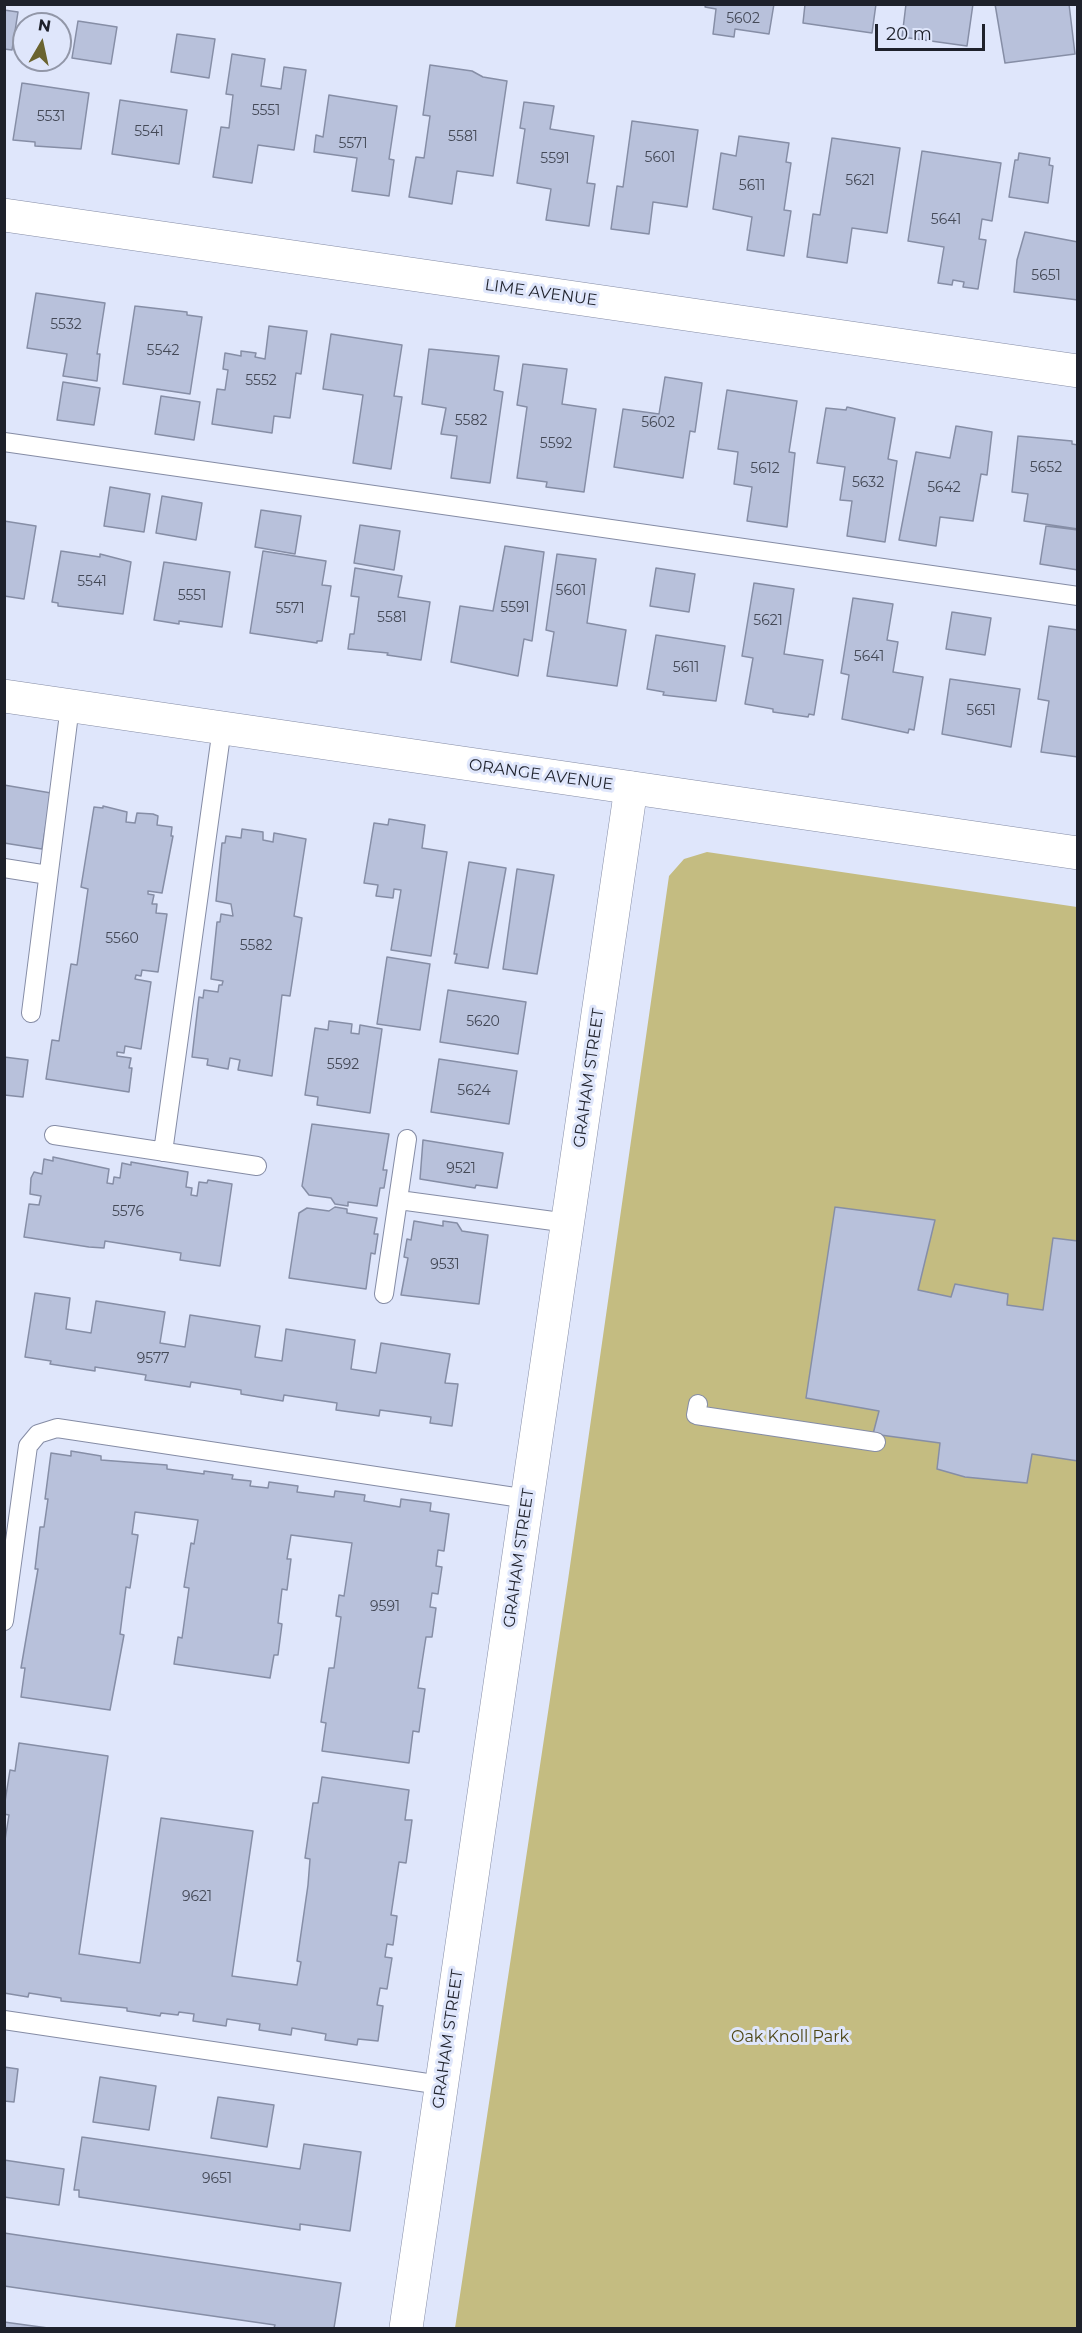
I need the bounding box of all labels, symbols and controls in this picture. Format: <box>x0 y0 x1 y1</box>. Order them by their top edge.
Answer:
house number: 5602 <box>726 11 760 27</box>
north arrow <box>12 12 72 72</box>
scale bar <box>878 12 988 50</box>
text: N <box>37 15 52 36</box>
text: 20 m <box>886 23 932 45</box>
house number: 5551 <box>252 103 280 119</box>
house number: 5531 <box>37 109 65 125</box>
house number: 5541 <box>134 124 164 140</box>
house number: 5581 <box>448 129 478 145</box>
house number: 5571 <box>338 136 368 152</box>
house number: 5601 <box>645 150 675 166</box>
house number: 5591 <box>540 151 570 167</box>
house number: 5621 <box>845 173 875 189</box>
house number: 5611 <box>739 178 765 194</box>
house number: 5641 <box>931 212 961 228</box>
house number: 5651 <box>1031 268 1061 284</box>
street label: LIME AVENUE <box>484 276 598 310</box>
house number: 5532 <box>50 317 82 333</box>
house number: 5542 <box>147 343 179 359</box>
house number: 5552 <box>245 373 277 389</box>
house number: 5582 <box>455 413 487 429</box>
house number: 5602 <box>641 415 675 431</box>
house number: 5592 <box>540 436 572 452</box>
house number: 5652 <box>1030 460 1062 476</box>
house number: 5612 <box>750 461 780 477</box>
house number: 5632 <box>852 475 884 491</box>
house number: 5642 <box>927 480 961 496</box>
house number: 5541 <box>77 574 107 590</box>
house number: 5601 <box>556 583 586 599</box>
house number: 5551 <box>178 588 206 604</box>
house number: 5591 <box>500 600 530 616</box>
house number: 5571 <box>275 601 305 617</box>
house number: 5581 <box>377 610 407 626</box>
house number: 5621 <box>753 613 783 629</box>
house number: 5641 <box>854 649 884 665</box>
house number: 5611 <box>673 660 699 676</box>
house number: 5651 <box>966 703 996 719</box>
street label: ORANGE AVENUE <box>468 755 614 795</box>
house number: 5560 <box>105 931 139 947</box>
house number: 5582 <box>240 938 272 954</box>
street label: GRAHAM STREET <box>570 1007 608 1149</box>
house number: 5620 <box>466 1014 500 1030</box>
house number: 5592 <box>327 1057 359 1073</box>
house number: 5624 <box>457 1083 491 1099</box>
house number: 9521 <box>446 1161 476 1177</box>
house number: 5576 <box>112 1204 144 1220</box>
house number: 9531 <box>430 1257 460 1273</box>
house number: 9577 <box>137 1351 169 1367</box>
street label: GRAHAM STREET <box>500 1487 538 1629</box>
house number: 9591 <box>370 1599 400 1615</box>
house number: 9621 <box>182 1889 212 1905</box>
street label: GRAHAM STREET <box>429 1968 467 2110</box>
park label: Oak Knoll Park <box>731 2027 849 2047</box>
house number: 9651 <box>202 2171 232 2187</box>

